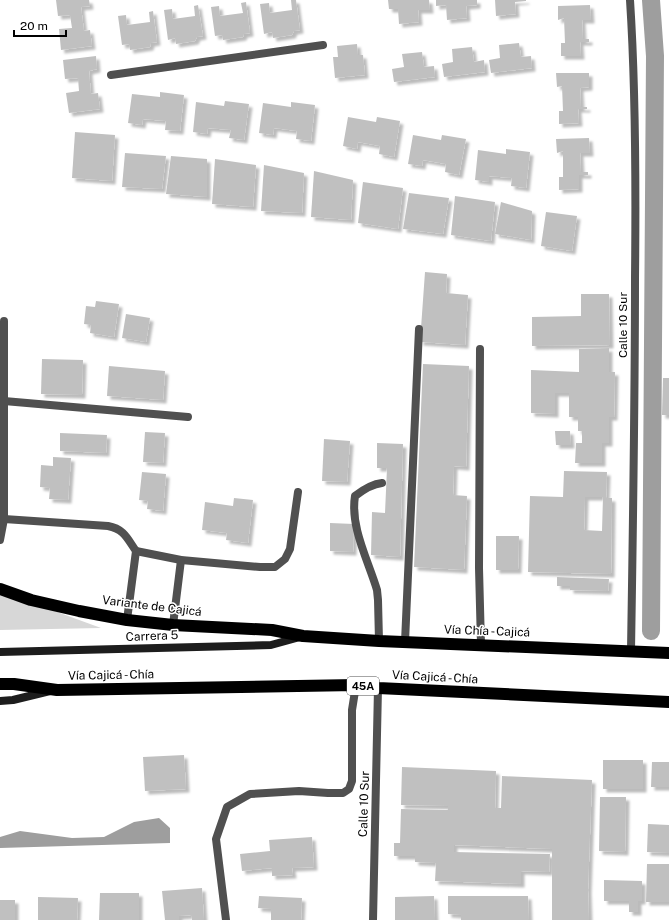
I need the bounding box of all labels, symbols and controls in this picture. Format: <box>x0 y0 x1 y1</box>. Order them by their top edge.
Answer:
scale bar <box>14 12 66 38</box>
text: 20 m <box>20 19 48 33</box>
street label: Calle 10 Sur <box>616 292 630 358</box>
street label: Variante de Cajicá <box>102 593 202 619</box>
street label: Vía Chía - Cajicá <box>444 622 530 640</box>
street label: Carrera 5 <box>125 628 179 644</box>
street label: Vía Cajicá - Chía <box>68 667 154 683</box>
street label: Vía Cajicá - Chía <box>392 668 478 686</box>
road number: 45A <box>347 677 379 695</box>
street label: Calle 10 Sur <box>356 770 372 837</box>

